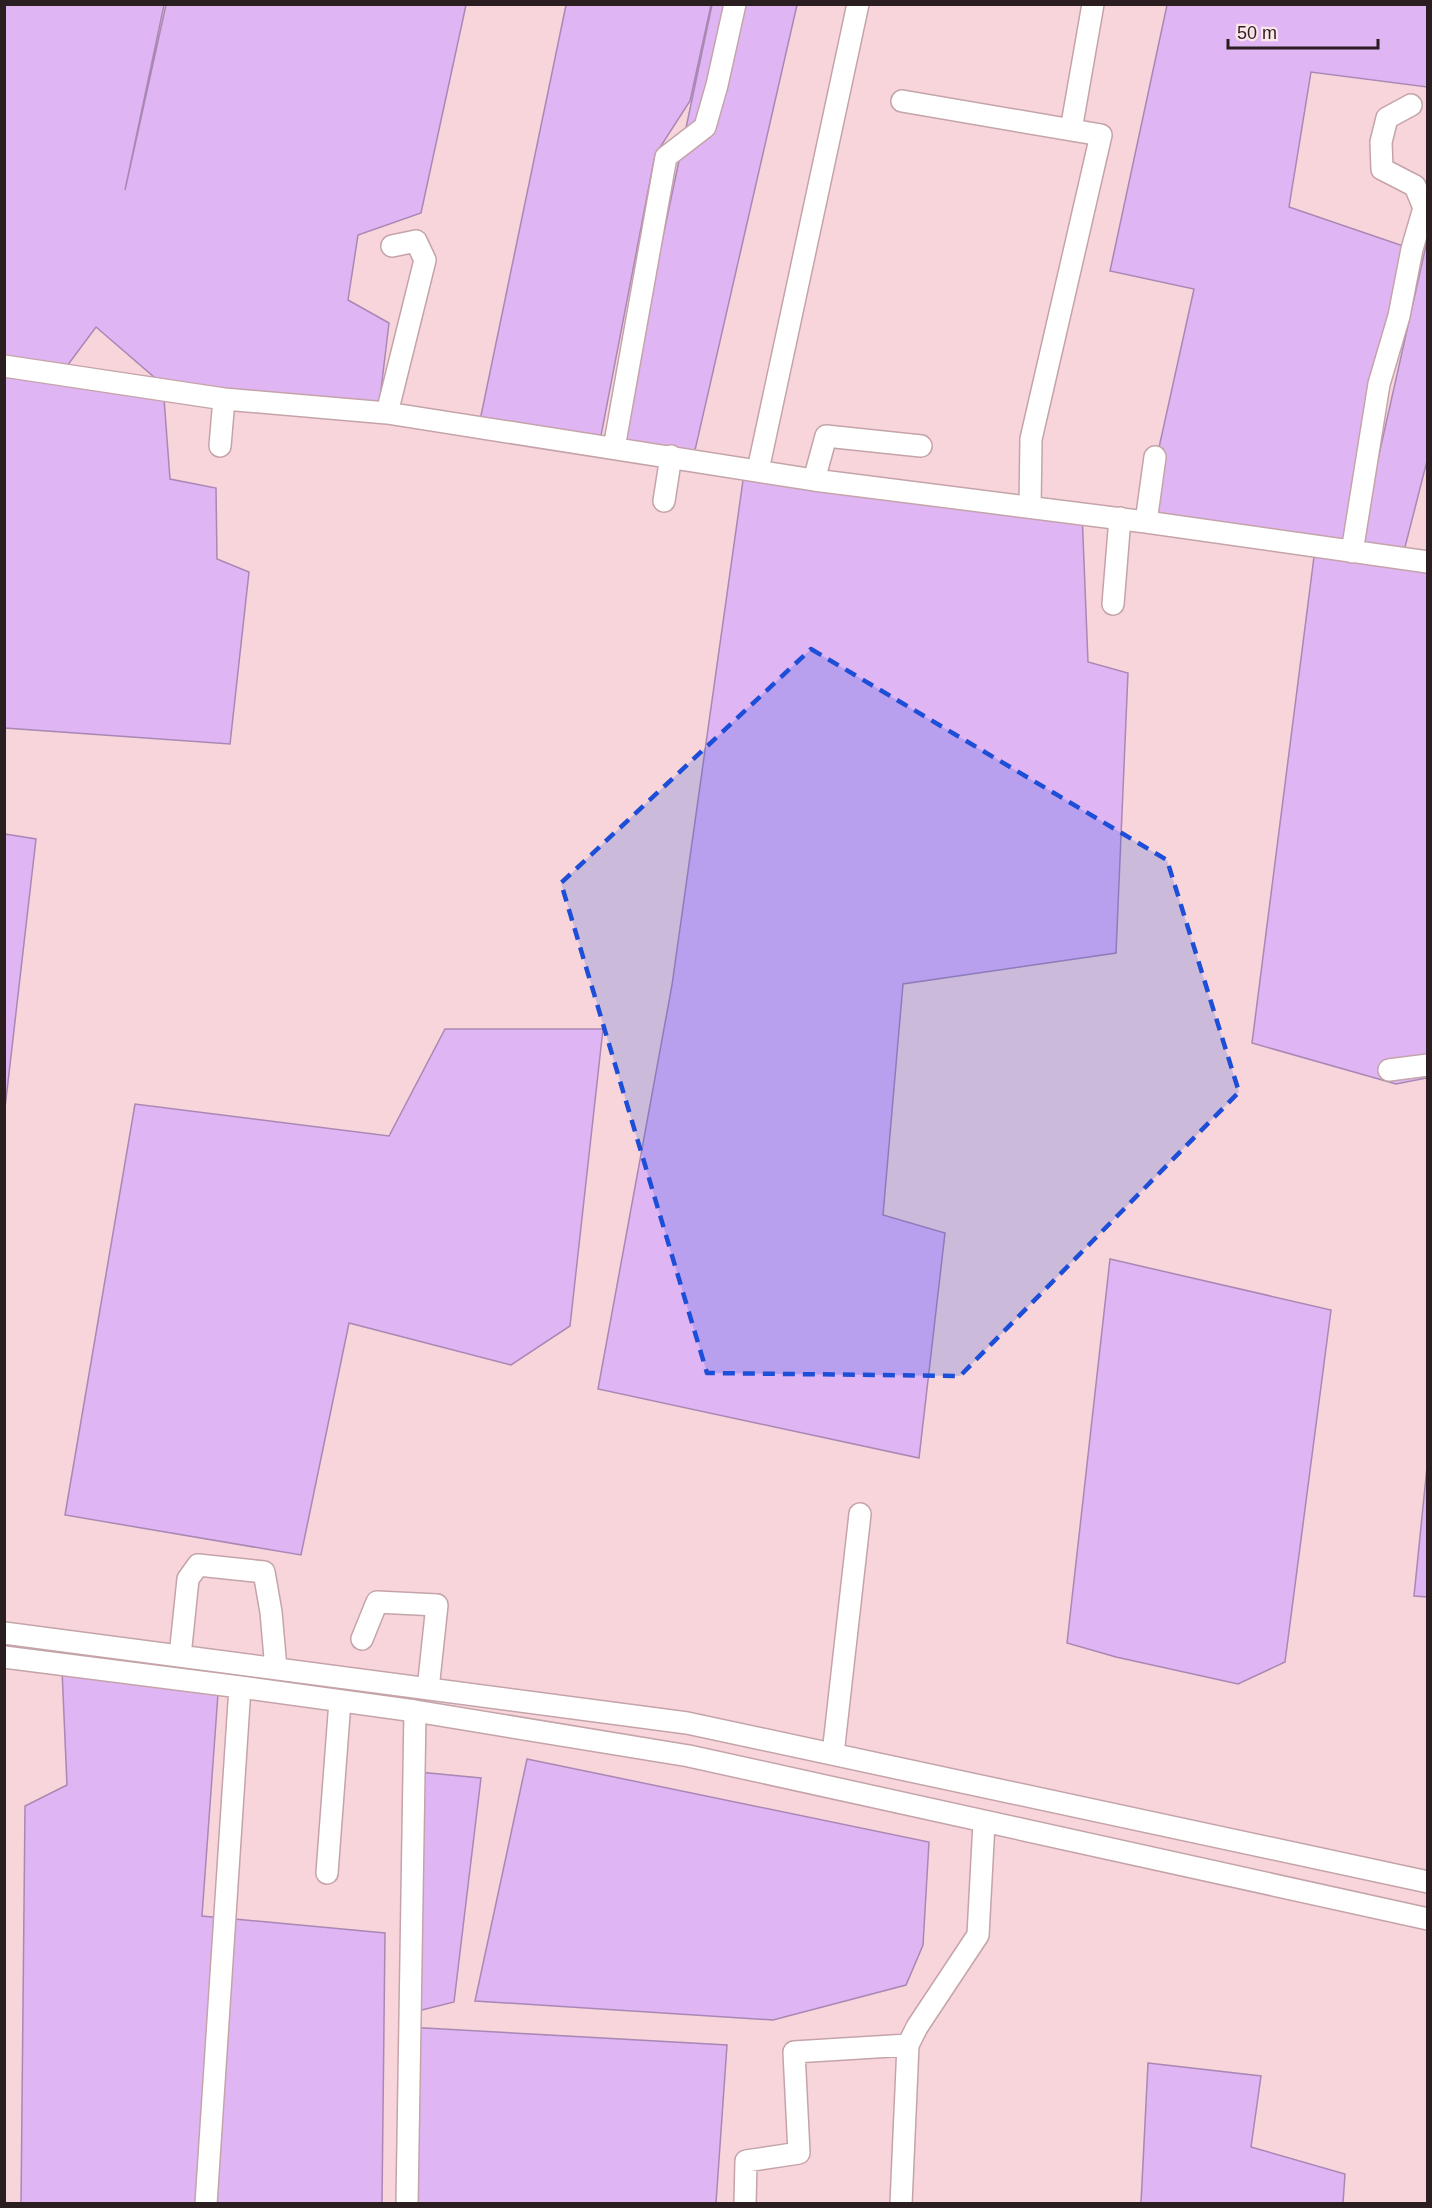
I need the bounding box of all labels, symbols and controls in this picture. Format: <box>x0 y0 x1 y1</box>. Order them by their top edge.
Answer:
scale bar <box>1228 12 1378 50</box>
text: 50 m <box>1237 23 1277 43</box>

